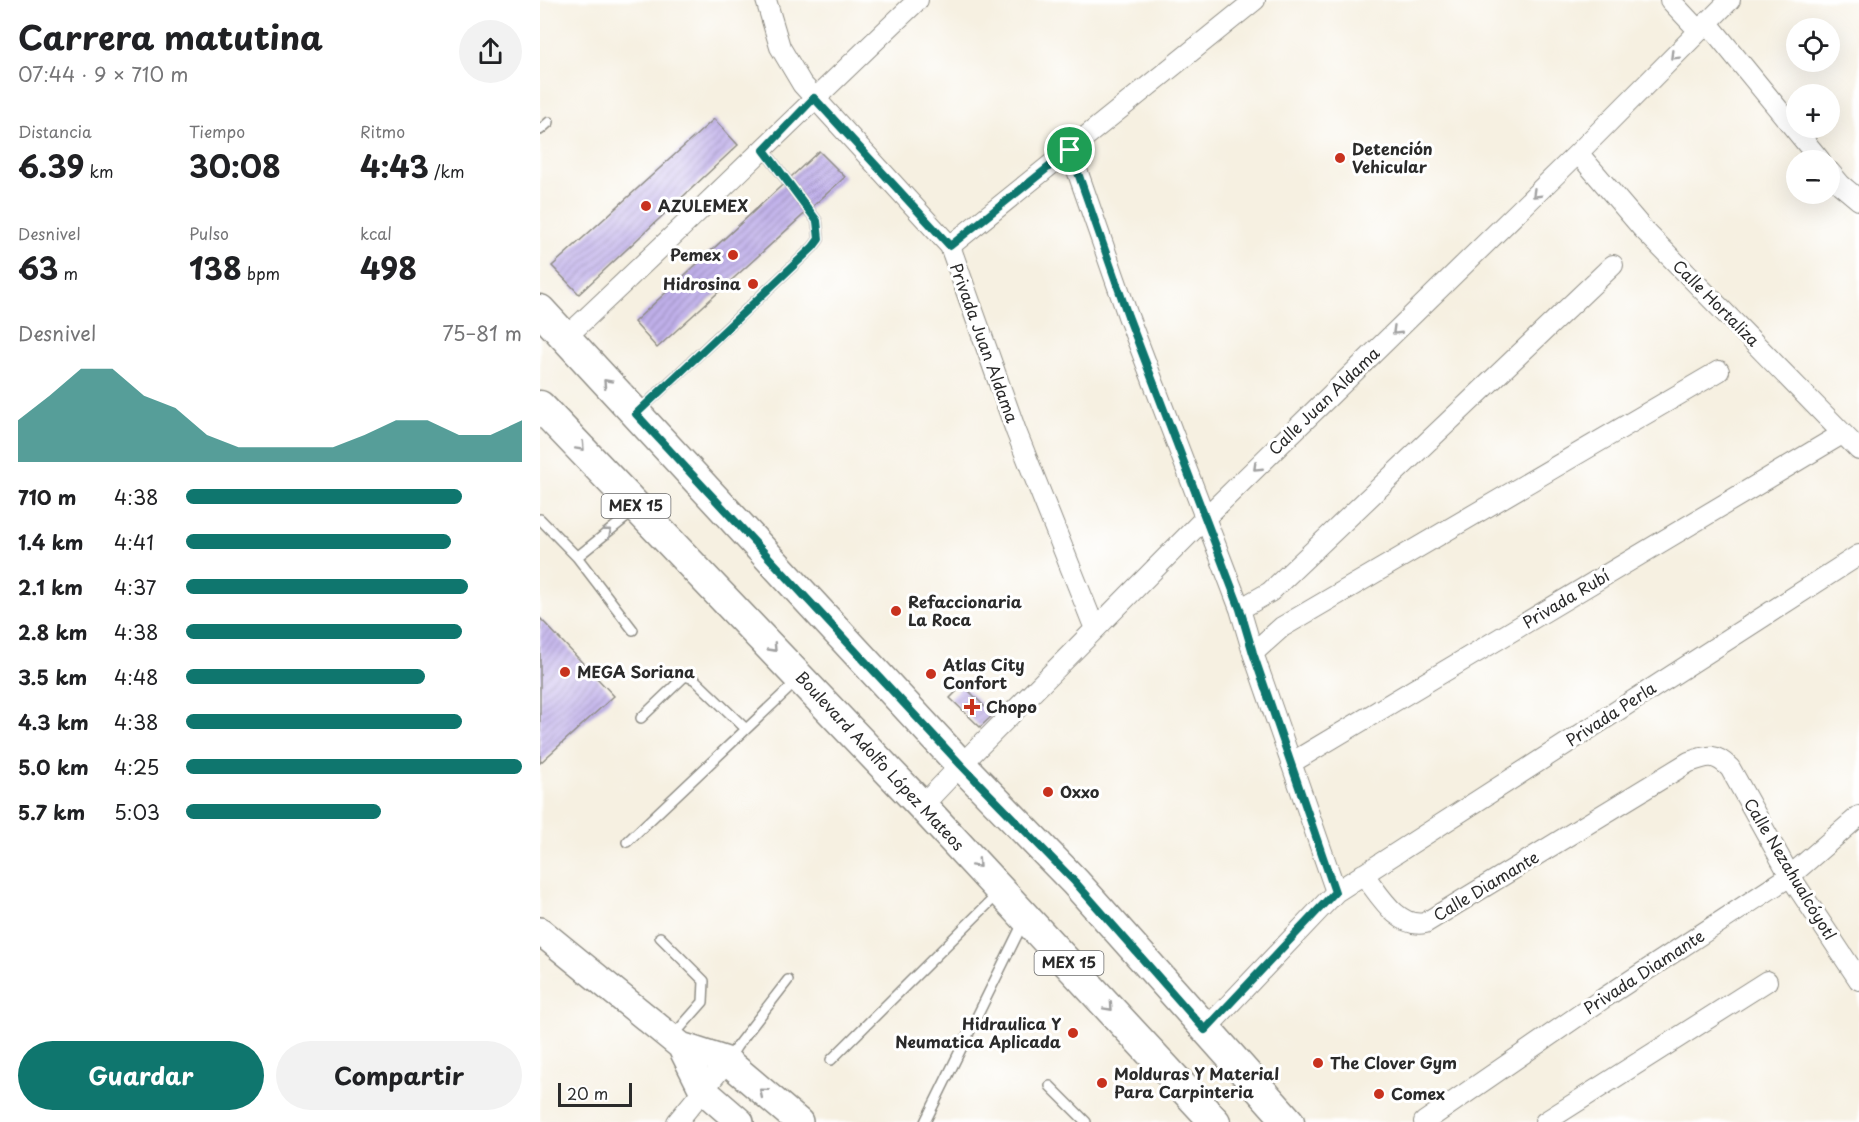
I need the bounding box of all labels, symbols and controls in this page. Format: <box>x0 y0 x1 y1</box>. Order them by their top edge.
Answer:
text: Carrera matutina <box>18 11 323 61</box>
map controls <box>1786 18 1840 204</box>
button: locate <box>1786 18 1840 72</box>
button: share <box>459 20 522 83</box>
one-way arrow <box>1670 49 1681 60</box>
text: 07:44 · 9 × 710 m <box>18 59 188 89</box>
button: + <box>1786 84 1840 138</box>
text: Distancia <box>18 119 92 143</box>
text: Tiempo <box>189 119 245 143</box>
text: Ritmo <box>360 119 405 143</box>
pin <box>1044 124 1095 175</box>
icon: arrive <box>1053 133 1086 166</box>
place label: Detención Vehicular <box>1352 136 1433 178</box>
text: 6.39 <box>18 143 84 188</box>
text: 30:08 <box>189 143 281 188</box>
text: 4:43 <box>360 143 429 188</box>
button: − <box>1786 150 1840 204</box>
marker: Detención Vehicular <box>1333 151 1347 165</box>
text: km <box>84 159 114 183</box>
text: /km <box>429 159 465 183</box>
one-way arrow <box>1532 187 1542 198</box>
place label: AZULEMEX <box>658 193 748 217</box>
marker: AZULEMEX <box>639 199 653 213</box>
text: Desnivel <box>18 221 80 245</box>
text: Pulso <box>189 221 229 245</box>
text: kcal <box>360 221 392 245</box>
place label: Pemex <box>670 242 721 266</box>
text: 63 <box>18 245 58 290</box>
text: 138 <box>189 245 242 290</box>
text: 498 <box>360 245 417 290</box>
marker: Pemex <box>726 248 740 262</box>
street label: Calle Hortaliza <box>1668 253 1766 351</box>
street label: Privada Juan Aldama <box>945 260 1025 426</box>
text: m <box>58 261 78 285</box>
text: bpm <box>242 261 280 285</box>
place label: Hidrosina <box>663 271 741 295</box>
marker: Hidrosina <box>746 277 760 291</box>
text: Desnivel <box>18 318 96 348</box>
text: 75–81 m <box>442 318 522 348</box>
one-way arrow <box>1393 323 1404 334</box>
street label: Calle Juan Aldama <box>1262 341 1384 460</box>
one-way arrow <box>603 379 614 390</box>
one-way arrow <box>574 441 585 451</box>
one-way arrow <box>1254 460 1264 471</box>
text: 710 m <box>18 482 76 512</box>
text: 4:38 <box>114 482 159 512</box>
road number: MEX 15 <box>602 494 670 518</box>
text: 1.4 km <box>18 527 84 557</box>
text: 4:41 <box>114 527 154 557</box>
one-way arrow <box>601 529 612 540</box>
street label: Privada Rubí <box>1518 562 1614 633</box>
text: 2.1 km <box>18 572 83 602</box>
text: 4:37 <box>114 572 156 602</box>
place label: Refaccionaria La Roca <box>908 589 1022 631</box>
marker: Refaccionaria La Roca <box>889 604 903 618</box>
text: 2.8 km <box>18 617 87 647</box>
text: 4:38 <box>114 617 159 647</box>
one-way arrow <box>766 641 777 651</box>
place label: Atlas City Confort <box>942 652 1025 694</box>
place label: MEGA Soriana <box>577 659 695 683</box>
text: 3.5 km <box>18 662 87 692</box>
text: 4:48 <box>114 662 158 692</box>
marker: MEGA Soriana <box>558 665 572 679</box>
street label: Boulevard Adolfo López Mateos <box>791 665 971 855</box>
marker: Atlas City Confort <box>924 667 938 681</box>
street label: Privada Perla <box>1561 675 1660 751</box>
place label: Chopo <box>986 694 1037 718</box>
marker: Chopo <box>963 698 981 716</box>
text: 4.3 km <box>18 707 89 737</box>
text: 4:38 <box>114 707 159 737</box>
text: 5.0 km <box>18 752 89 782</box>
text: 4:25 <box>114 752 159 782</box>
place label: Oxxo <box>1060 779 1100 803</box>
marker: Oxxo <box>1041 785 1055 799</box>
street label: Calle Nezahualcóyotl <box>1739 793 1843 944</box>
text: 5.7 km <box>18 797 85 827</box>
text: 5:03 <box>114 797 160 827</box>
street label: Calle Diamante <box>1428 844 1543 926</box>
one-way arrow <box>970 857 981 867</box>
street label: Privada Diamante <box>1578 923 1709 1019</box>
road number: MEX 15 <box>1034 951 1104 975</box>
one-way arrow <box>1102 1000 1113 1010</box>
place label: Hidraulica Y Neumatica Aplicada <box>895 1011 1061 1053</box>
marker: Hidraulica Y Neumatica Aplicada <box>1066 1026 1080 1040</box>
button: Guardar <box>18 1041 264 1110</box>
button: Compartir <box>276 1041 522 1110</box>
place label: The Clover Gym <box>1330 1050 1457 1074</box>
marker: The Clover Gym <box>1311 1056 1325 1070</box>
place label: Molduras Y Material Para Carpinteria <box>1114 1061 1279 1103</box>
marker: Molduras Y Material Para Carpinteria <box>1095 1076 1109 1090</box>
scale bar <box>558 1080 632 1108</box>
text: 20 m <box>567 1081 608 1105</box>
place label: Comex <box>1391 1081 1445 1105</box>
marker: Comex <box>1372 1087 1386 1101</box>
one-way arrow <box>759 1088 770 1099</box>

